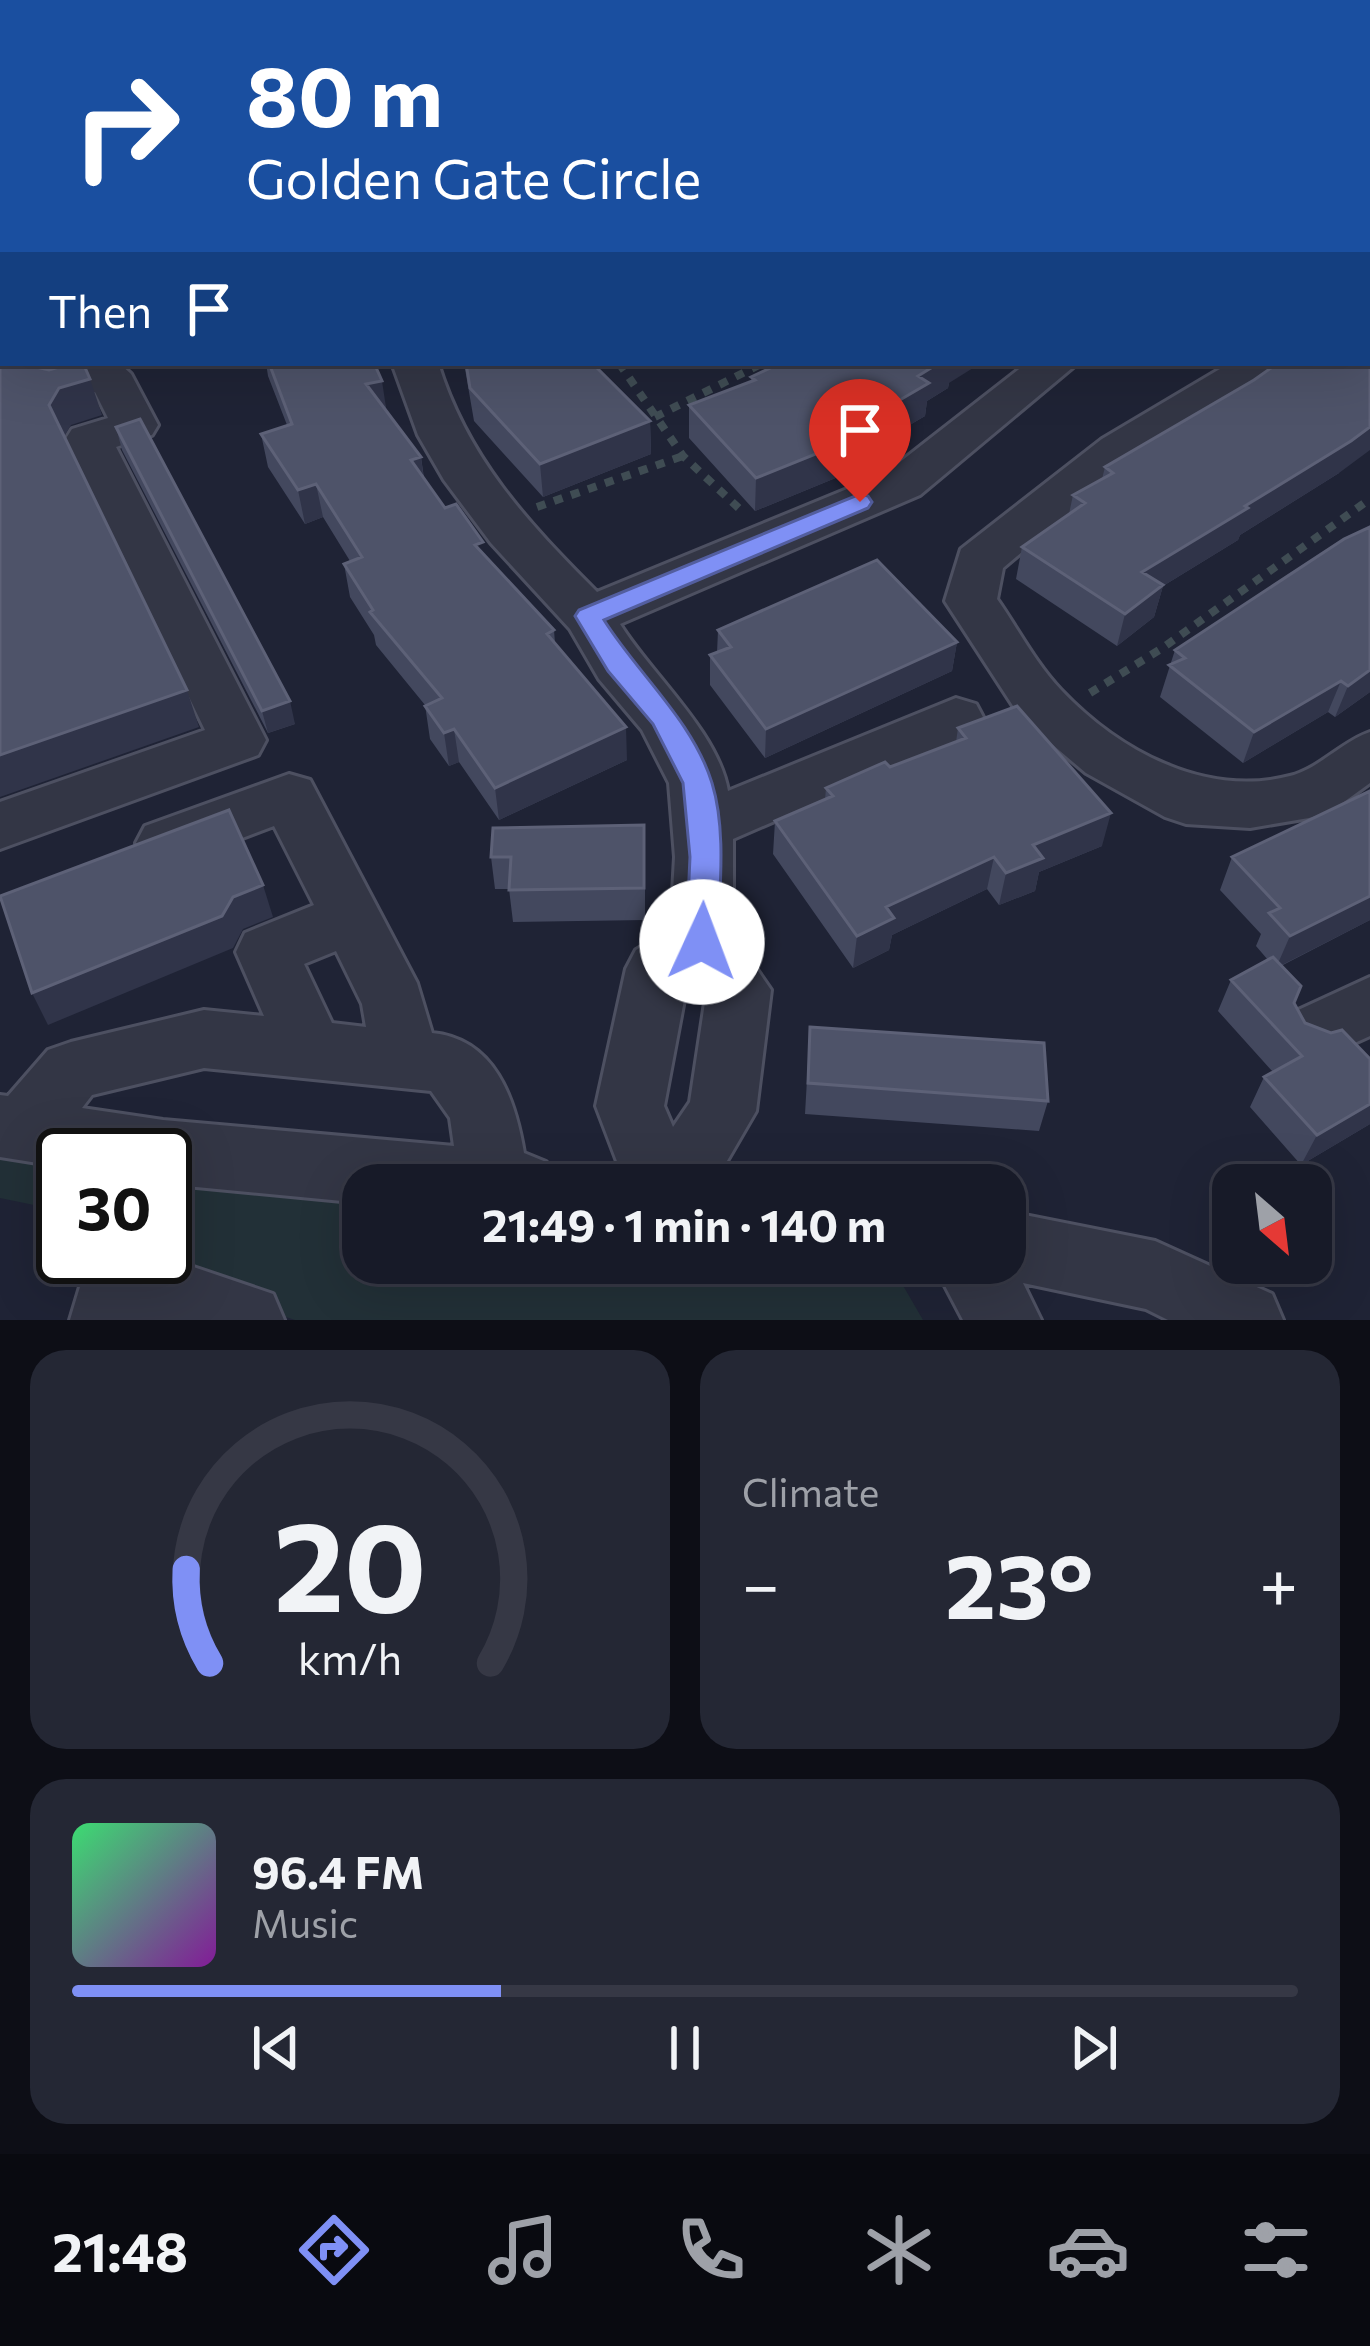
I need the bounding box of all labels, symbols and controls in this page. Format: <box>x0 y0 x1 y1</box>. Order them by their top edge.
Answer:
text: 80 m <box>246 42 443 144</box>
icon: right <box>48 48 204 204</box>
text: Golden Gate Circle <box>246 144 701 210</box>
icon: arrive <box>176 276 242 342</box>
text: Then <box>48 282 152 337</box>
pin <box>809 379 911 502</box>
icon: arrive <box>827 397 893 463</box>
position arrow <box>639 879 765 1005</box>
speed limit sign: 30 <box>36 1128 192 1284</box>
north arrow <box>1212 1164 1332 1284</box>
map controls <box>1212 1164 1332 1284</box>
text: 21:49 · 1 min · 140 m <box>482 1196 886 1251</box>
text: Climate <box>742 1467 879 1515</box>
text: 20 <box>273 1485 427 1638</box>
text: 23° <box>945 1527 1094 1638</box>
text: − <box>742 1542 780 1623</box>
text: + <box>1259 1542 1298 1623</box>
text: km/h <box>298 1630 402 1683</box>
text: 96.4 FM <box>252 1843 424 1898</box>
text: Music <box>252 1898 358 1946</box>
icon: previous <box>243 2015 309 2081</box>
icon: pause <box>652 2015 718 2081</box>
icon: next <box>1061 2015 1127 2081</box>
icon: directions <box>292 2208 376 2292</box>
icon: music <box>481 2208 565 2292</box>
icon: phone <box>669 2208 753 2292</box>
icon: climate <box>857 2208 941 2292</box>
icon: car <box>1046 2208 1130 2292</box>
icon: filters <box>1234 2208 1318 2292</box>
text: 21:48 <box>52 2217 188 2283</box>

